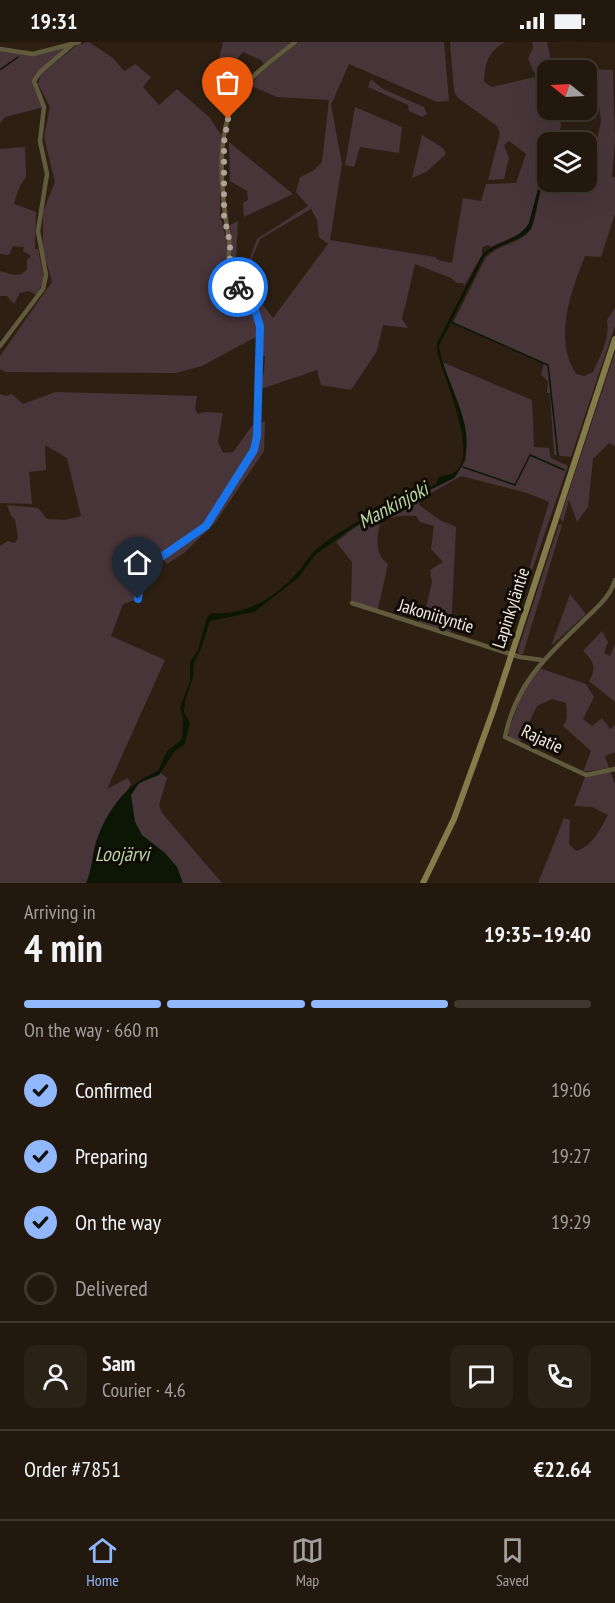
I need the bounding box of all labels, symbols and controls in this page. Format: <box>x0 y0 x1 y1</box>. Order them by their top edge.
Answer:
text: 19:31 <box>30 7 78 35</box>
pin <box>202 57 253 119</box>
north arrow <box>537 60 597 120</box>
map controls <box>537 60 597 192</box>
icon: bag <box>211 66 244 99</box>
button: layers <box>537 132 597 192</box>
courier <box>208 257 268 317</box>
icon: bike <box>222 271 255 304</box>
water label: Mankinjoki <box>354 475 435 534</box>
pin <box>112 537 163 599</box>
icon: home <box>121 546 154 579</box>
street label: Lapinkyläntie <box>487 565 534 651</box>
street label: Jakoniityntie <box>395 593 477 638</box>
street label: Rajatie <box>518 719 567 758</box>
water label: Loojärvi <box>95 841 152 867</box>
text: Arriving in <box>24 899 96 925</box>
text: 19:35–19:40 <box>484 920 591 948</box>
text: 4 min <box>24 922 103 973</box>
text: On the way · 660 m <box>24 1017 159 1043</box>
icon: check <box>24 1074 57 1107</box>
text: Confirmed <box>75 1076 152 1104</box>
text: 19:06 <box>551 1077 591 1103</box>
icon: check <box>24 1140 57 1173</box>
text: Preparing <box>75 1142 148 1170</box>
text: 19:27 <box>551 1143 591 1169</box>
icon: check <box>24 1206 57 1239</box>
text: On the way <box>75 1208 161 1236</box>
text: 19:29 <box>551 1209 591 1235</box>
text: Delivered <box>75 1274 148 1302</box>
button: person <box>24 1345 87 1408</box>
button: chat <box>450 1345 513 1408</box>
button: phone <box>528 1345 591 1408</box>
text: Sam <box>102 1349 135 1377</box>
text: Courier · 4.6 <box>102 1377 186 1403</box>
text: Order #7851 <box>24 1455 121 1483</box>
text: €22.64 <box>534 1455 591 1483</box>
tab: Home <box>86 1534 119 1590</box>
tab: Map <box>291 1534 324 1590</box>
tab: Saved <box>496 1534 529 1590</box>

